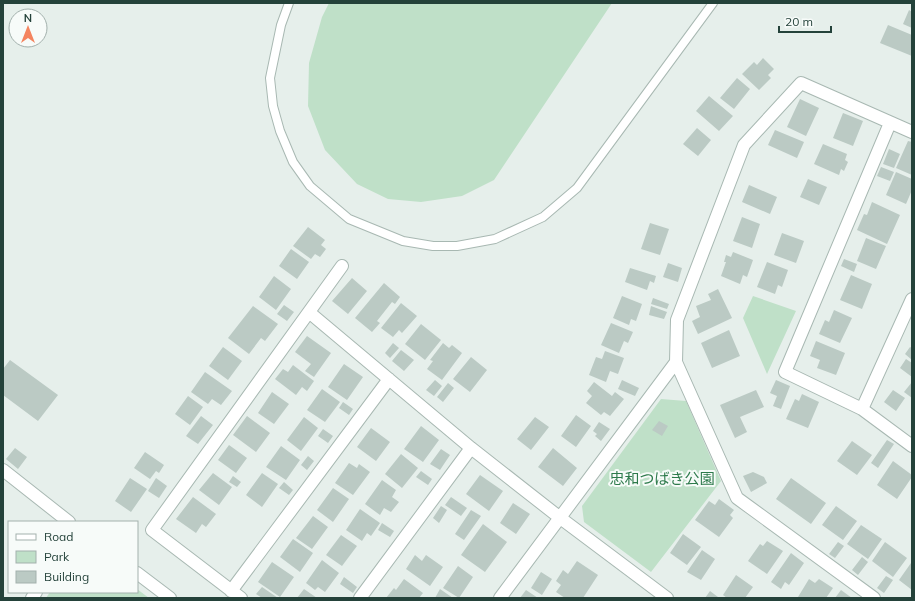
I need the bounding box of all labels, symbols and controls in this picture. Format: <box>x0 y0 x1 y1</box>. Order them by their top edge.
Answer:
north arrow <box>8 8 48 48</box>
scale bar <box>779 8 831 34</box>
text: N <box>24 11 32 25</box>
text: 20 m <box>785 14 813 29</box>
park label: 忠和つばき公園 <box>609 469 715 488</box>
legend <box>8 521 138 593</box>
text: Road <box>44 529 73 544</box>
text: Park <box>44 549 70 564</box>
text: Building <box>44 569 89 584</box>

